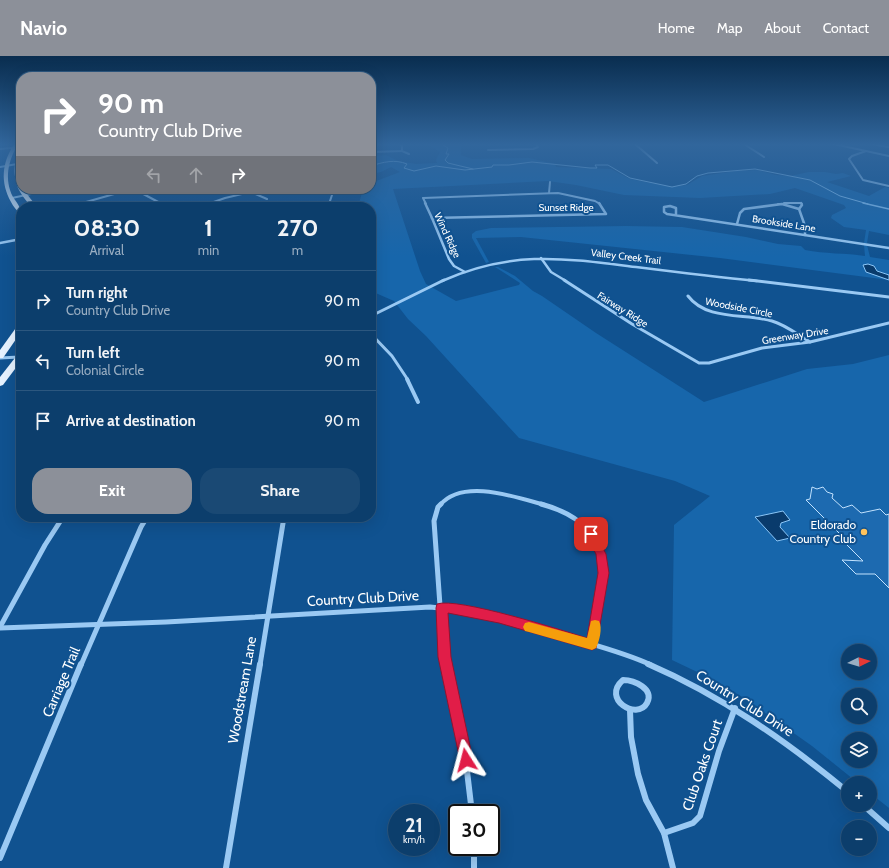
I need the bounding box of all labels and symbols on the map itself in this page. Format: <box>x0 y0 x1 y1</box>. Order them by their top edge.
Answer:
street label: Sunset Ridge <box>538 201 594 214</box>
street label: Wind Ridge <box>431 210 464 260</box>
street label: Brookside Lane <box>751 212 817 235</box>
street label: Valley Creek Trail <box>590 246 662 267</box>
street label: Fairway Ridge <box>595 289 651 330</box>
street label: Woodside Circle <box>704 295 774 320</box>
street label: Greenway Drive <box>761 324 829 347</box>
pin <box>574 517 608 551</box>
place label: Eldorado Country Club <box>790 517 856 546</box>
marker: Eldorado Country Club <box>859 527 869 537</box>
street label: Country Club Drive <box>307 586 419 610</box>
street label: Woodstream Lane <box>224 635 260 745</box>
street label: Carriage Trail <box>38 643 84 720</box>
north arrow <box>841 644 877 680</box>
street label: Country Club Drive <box>693 666 797 740</box>
street label: Club Oaks Court <box>678 717 726 813</box>
position arrow <box>445 739 487 781</box>
speed limit sign: 30 <box>448 804 500 856</box>

